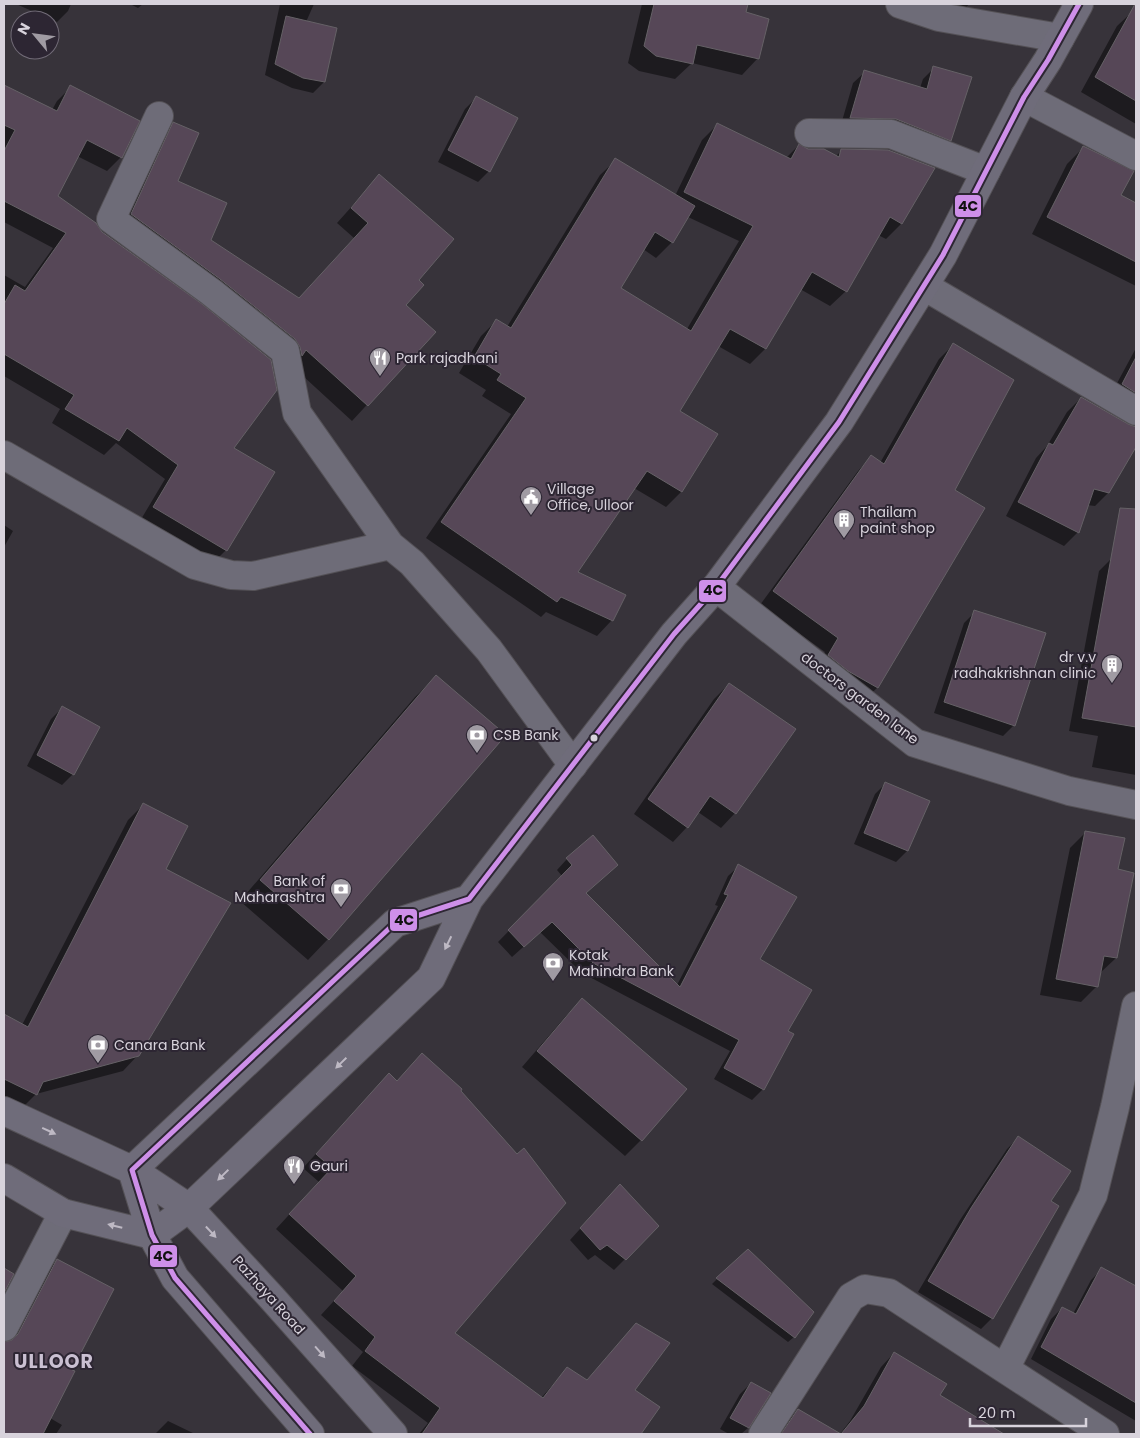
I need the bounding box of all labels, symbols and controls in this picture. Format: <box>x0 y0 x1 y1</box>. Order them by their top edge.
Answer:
north arrow <box>10 10 60 60</box>
text: N <box>12 19 35 38</box>
line badge: 4C <box>954 194 982 218</box>
text: 4C <box>958 196 978 216</box>
restaurant icon: Park rajadhani <box>368 346 392 377</box>
place label: Park rajadhani <box>396 348 498 368</box>
place label: Village Office, Ulloor <box>547 479 634 515</box>
public building icon: Village Office, Ulloor <box>519 485 543 516</box>
place label: Thailam paint shop <box>860 502 935 538</box>
building icon: Thailam paint shop <box>832 508 856 539</box>
line badge: 4C <box>698 579 727 603</box>
text: 4C <box>703 580 723 600</box>
street label: doctors garden lane <box>797 647 923 749</box>
place label: dr v.v radhakrishnan clinic <box>954 647 1096 683</box>
building icon: dr v.v radhakrishnan clinic <box>1100 653 1124 684</box>
bank icon: CSB Bank <box>465 723 489 754</box>
place label: CSB Bank <box>493 725 559 745</box>
unlabelled marker <box>589 733 599 743</box>
place label: Bank of Maharashtra <box>234 871 325 907</box>
bank icon: Bank of Maharashtra <box>329 877 353 908</box>
line badge: 4C <box>389 908 418 932</box>
text: 4C <box>394 910 414 930</box>
one-way arrow <box>444 936 452 950</box>
place label: Kotak Mahindra Bank <box>569 945 675 981</box>
bank icon: Kotak Mahindra Bank <box>541 951 565 982</box>
bank icon: Canara Bank <box>86 1033 110 1064</box>
place label: Canara Bank <box>114 1035 206 1055</box>
one-way arrow <box>335 1057 347 1069</box>
one-way arrow <box>41 1126 56 1135</box>
restaurant icon: Gauri <box>282 1154 306 1185</box>
place label: Gauri <box>310 1156 348 1176</box>
one-way arrow <box>218 1169 230 1181</box>
one-way arrow <box>108 1222 123 1230</box>
one-way arrow <box>205 1225 217 1237</box>
line badge: 4C <box>149 1244 178 1268</box>
text: 4C <box>153 1246 173 1266</box>
street label: Pazhaya Road <box>228 1251 310 1339</box>
one-way arrow <box>314 1346 326 1358</box>
district label: ULLOOR <box>14 1348 94 1375</box>
scale bar <box>970 1396 1086 1428</box>
text: 20 m <box>978 1402 1016 1423</box>

